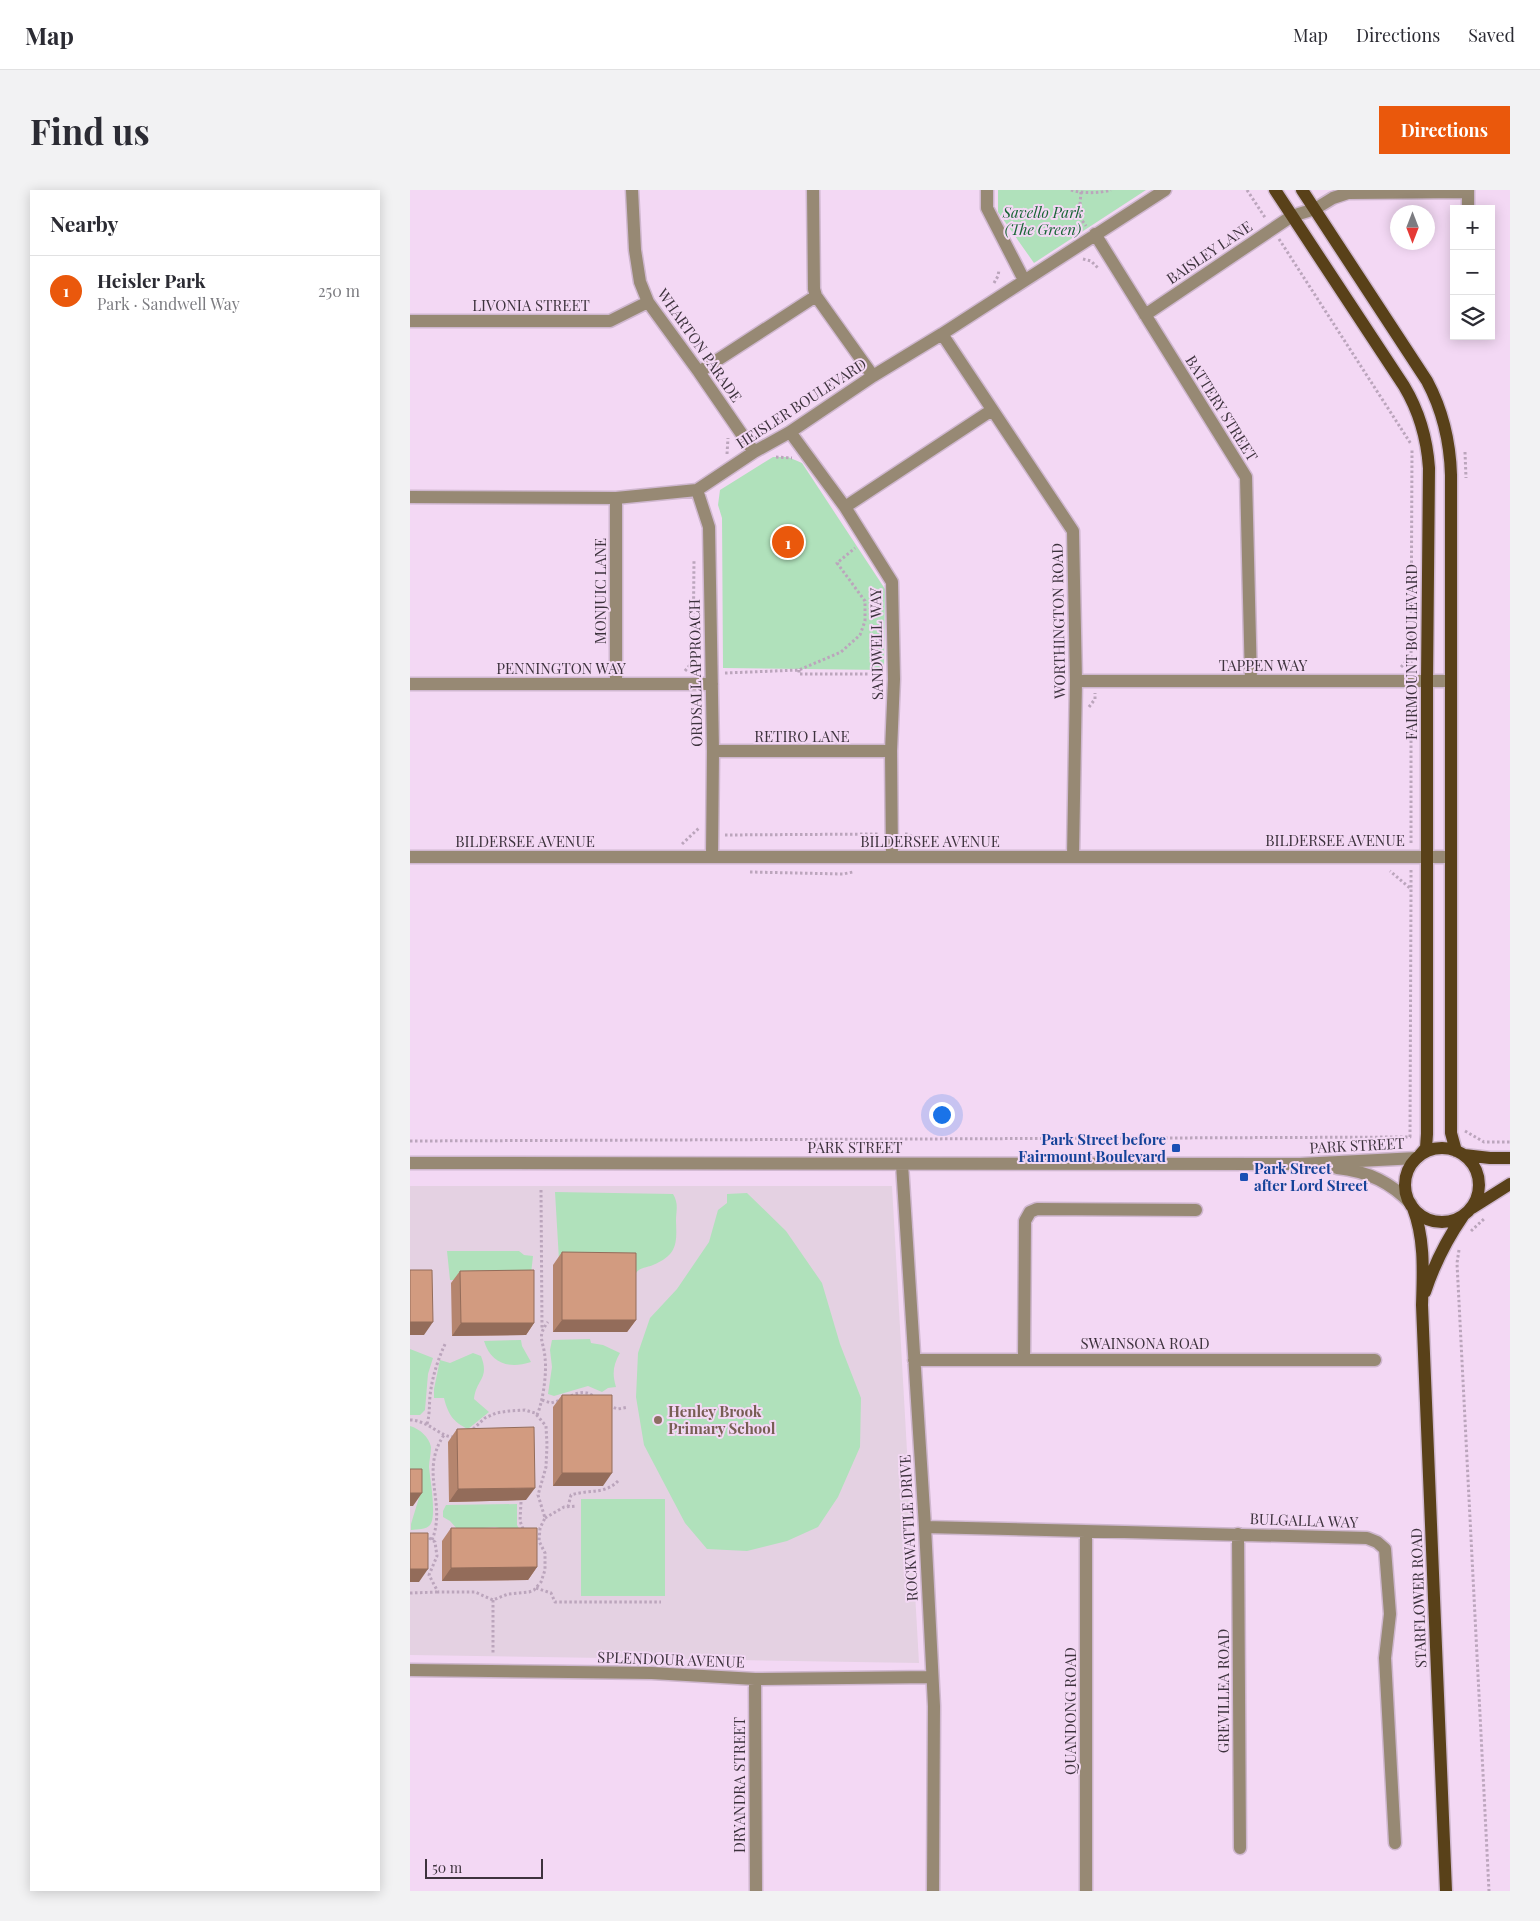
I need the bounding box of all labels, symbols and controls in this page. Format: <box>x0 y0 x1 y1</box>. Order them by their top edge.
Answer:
text: Map <box>25 19 74 51</box>
text: Map <box>1293 23 1328 47</box>
text: Directions <box>1356 23 1440 47</box>
text: Saved <box>1468 23 1515 47</box>
button: Directions <box>1379 106 1510 154</box>
text: Find us <box>30 107 150 154</box>
park label: Savello Park (The Green) <box>1002 202 1084 239</box>
north arrow <box>1390 205 1435 250</box>
map controls <box>1450 205 1495 340</box>
button: + <box>1450 205 1495 250</box>
text: Nearby <box>50 209 119 237</box>
street label: BAISLEY LANE <box>1162 216 1256 288</box>
button: − <box>1450 250 1495 295</box>
text: Heisler Park <box>97 267 206 293</box>
text: 1 <box>63 280 69 301</box>
text: 250 m <box>318 280 360 301</box>
street label: WHARTON PARADE <box>653 283 747 406</box>
text: Park · Sandwell Way <box>97 293 240 314</box>
street label: LIVONIA STREET <box>472 295 590 315</box>
button: layers <box>1450 295 1495 340</box>
street label: BATTERY STREET <box>1181 351 1263 465</box>
street label: HEISLER BOULEVARD <box>732 353 870 453</box>
pin: 1 <box>772 523 804 561</box>
street label: MONJUIC LANE <box>590 538 610 644</box>
street label: WORTHINGTON ROAD <box>1047 543 1069 700</box>
street label: FAIRMOUNT BOULEVARD <box>1401 564 1421 740</box>
street label: SANDWELL WAY <box>865 588 887 700</box>
street label: ORDSALL APPROACH <box>684 599 706 747</box>
street label: TAPPEN WAY <box>1219 655 1307 675</box>
street label: PENNINGTON WAY <box>496 658 626 678</box>
street label: RETIRO LANE <box>754 726 850 746</box>
street label: BILDERSEE AVENUE <box>1265 830 1405 850</box>
street label: BILDERSEE AVENUE <box>455 831 595 851</box>
street label: BILDERSEE AVENUE <box>860 831 1000 851</box>
your location <box>929 1102 955 1128</box>
place label: Park Street before Fairmount Boulevard <box>1018 1129 1166 1166</box>
street label: PARK STREET <box>1309 1133 1405 1157</box>
street label: PARK STREET <box>807 1137 903 1157</box>
marker: Park Street before Fairmount Boulevard <box>1170 1142 1182 1154</box>
place label: Park Street after Lord Street <box>1254 1158 1369 1195</box>
marker: Park Street after Lord Street <box>1238 1171 1250 1183</box>
street label: SWAINSONA ROAD <box>1080 1333 1210 1353</box>
place label: Henley Brook Primary School <box>668 1401 776 1438</box>
marker: Henley Brook Primary School <box>652 1414 664 1426</box>
street label: ROCKWATTLE DRIVE <box>894 1454 922 1602</box>
street label: BULGALLA WAY <box>1249 1508 1359 1532</box>
street label: STARFLOWER ROAD <box>1406 1527 1430 1669</box>
street label: GREVILLEA ROAD <box>1213 1629 1233 1753</box>
street label: SPLENDOUR AVENUE <box>597 1646 745 1672</box>
street label: QUANDONG ROAD <box>1060 1647 1080 1775</box>
street label: DRYANDRA STREET <box>729 1717 749 1853</box>
scale bar <box>425 1856 542 1879</box>
text: 50 m <box>432 1858 462 1877</box>

